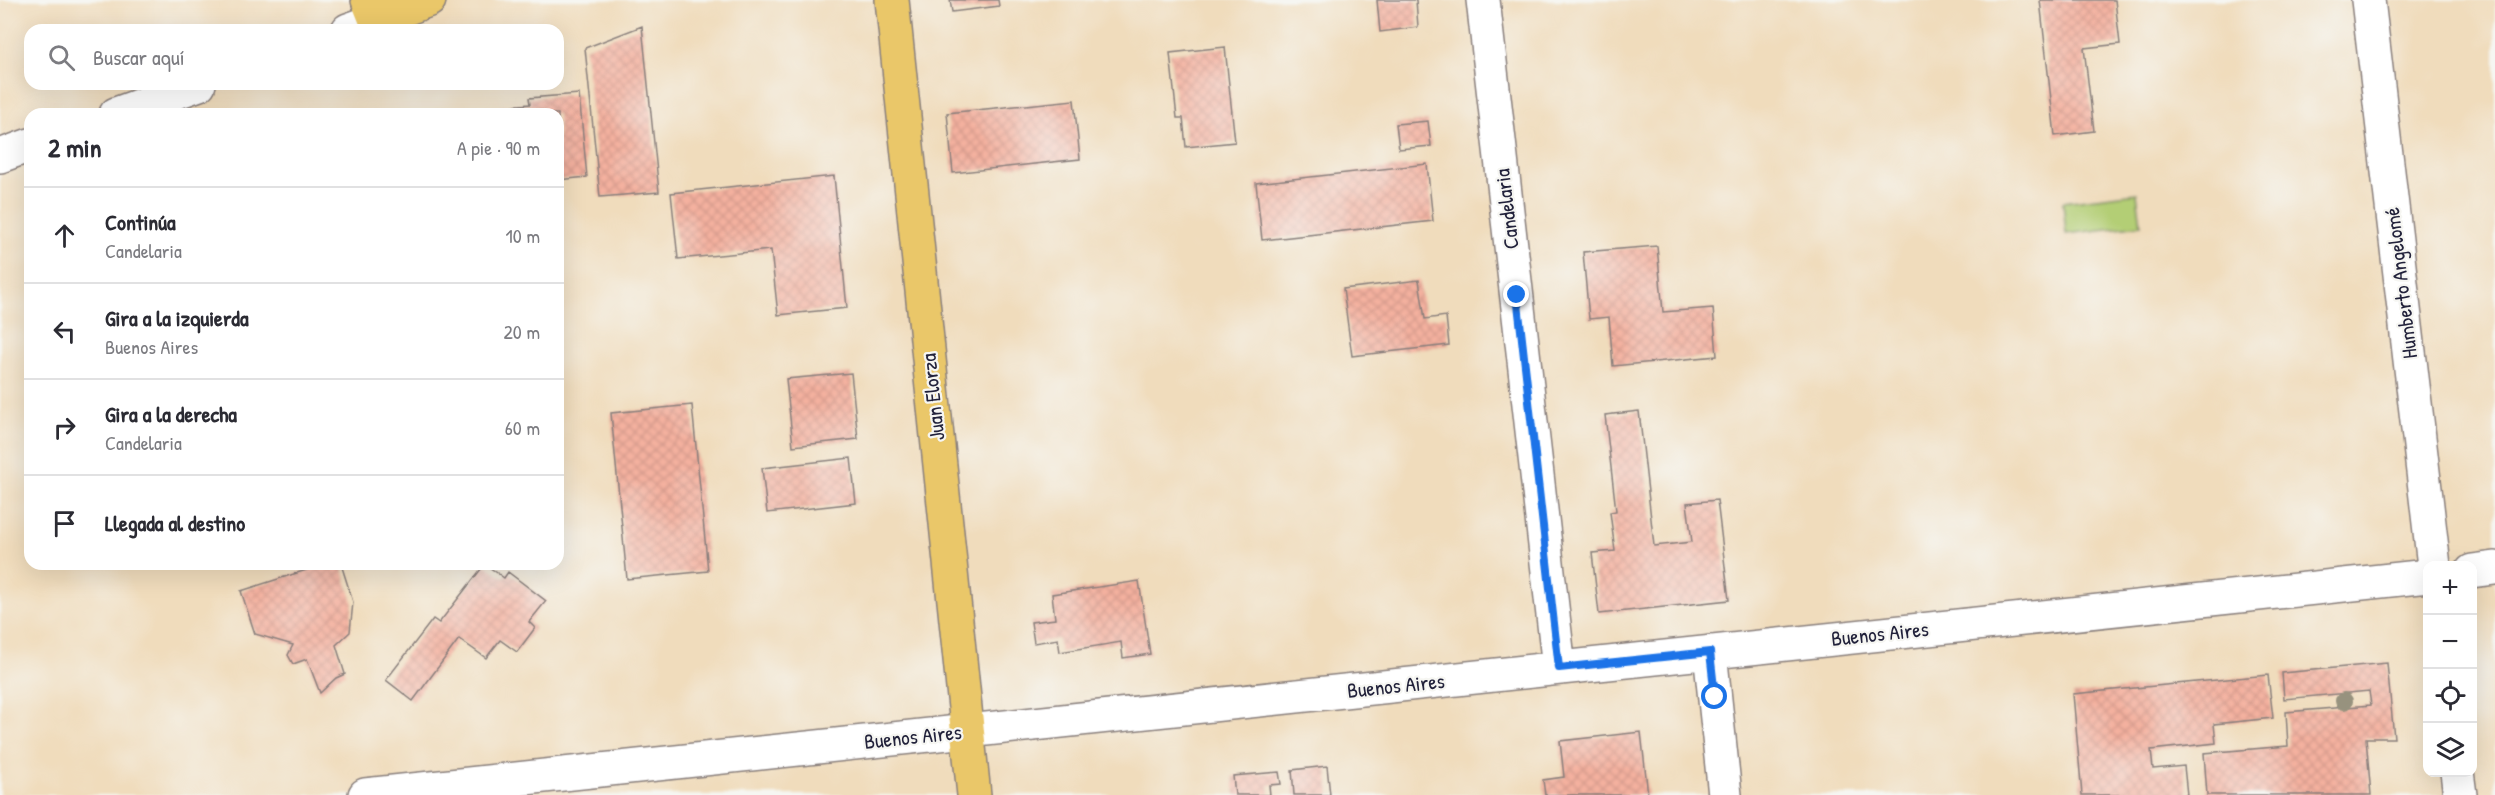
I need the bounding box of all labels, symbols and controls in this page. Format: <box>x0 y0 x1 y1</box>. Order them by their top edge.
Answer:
search box <box>24 24 564 90</box>
icon: search <box>45 41 78 74</box>
text: Buscar aquí <box>93 42 185 72</box>
text: 2 min <box>48 130 101 165</box>
text: A pie · 90 m <box>457 134 540 161</box>
street label: Candelaria <box>1487 167 1526 251</box>
street label: Humberto Angelomé <box>2377 206 2424 360</box>
text: Continúa <box>105 207 176 237</box>
icon: ahead <box>48 219 81 252</box>
text: 10 m <box>506 222 540 249</box>
text: Candelaria <box>105 237 182 264</box>
route end <box>1503 281 1529 307</box>
text: Gira a la izquierda <box>105 303 249 333</box>
icon: left <box>48 315 81 348</box>
text: 20 m <box>503 318 540 345</box>
text: Buenos Aires <box>105 333 198 360</box>
street label: Juan Elorza <box>914 352 951 442</box>
text: Gira a la derecha <box>105 399 237 429</box>
icon: right <box>48 411 81 444</box>
text: 60 m <box>505 414 540 441</box>
text: Candelaria <box>105 429 182 456</box>
icon: arrive <box>48 507 81 540</box>
text: Llegada al destino <box>105 508 245 538</box>
map controls <box>2423 561 2477 777</box>
button: + <box>2423 561 2477 615</box>
street label: Buenos Aires <box>1830 614 1930 653</box>
button: − <box>2423 615 2477 669</box>
street label: Buenos Aires <box>1346 666 1446 705</box>
button: locate <box>2423 669 2477 723</box>
route start <box>1701 683 1727 709</box>
street label: Buenos Aires <box>863 717 963 756</box>
button: layers <box>2423 723 2477 777</box>

